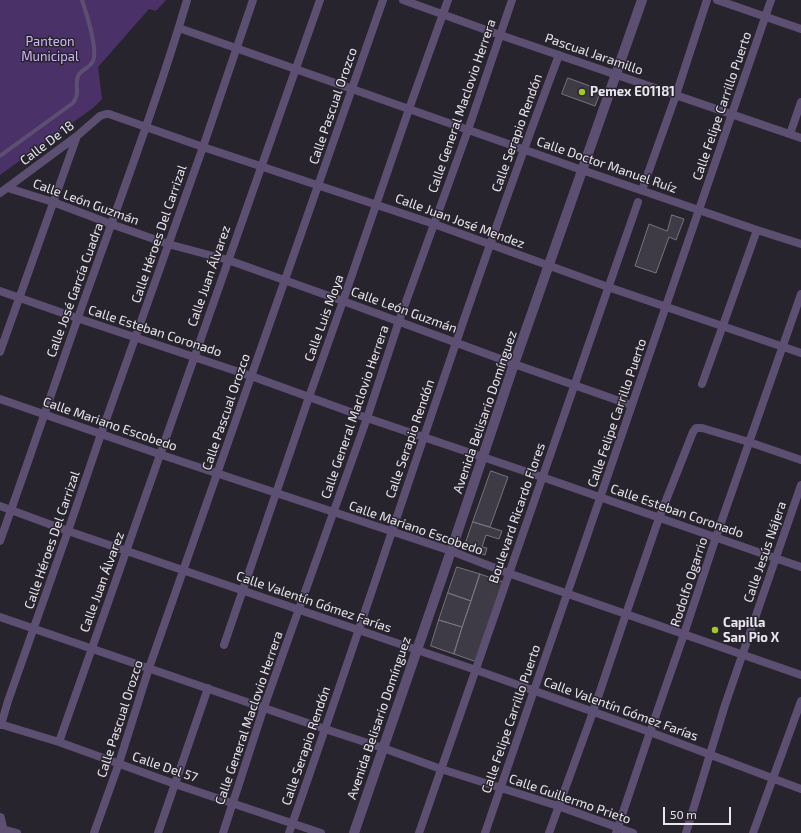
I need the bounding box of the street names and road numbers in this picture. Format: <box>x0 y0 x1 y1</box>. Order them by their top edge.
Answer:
street label: Calle General Maclovio Herrera <box>425 17 499 195</box>
street label: Pascual Jaramillo <box>543 30 645 78</box>
street label: Calle Felipe Carrillo Puerto <box>689 30 755 182</box>
street label: Calle Pascual Orozco <box>306 46 360 166</box>
street label: Calle Serapio Rendón <box>488 72 546 194</box>
street label: Calle De 18 <box>17 118 77 168</box>
street label: Calle Doctor Manuel Ruíz <box>535 134 679 196</box>
street label: Calle Héroes Del Carrizal <box>128 163 190 305</box>
street label: Calle León Guzmán <box>31 176 141 228</box>
street label: Calle Juan José Mendez <box>393 190 527 252</box>
street label: Calle José García Cuadra <box>43 221 107 359</box>
street label: Calle Juan Álvarez <box>184 223 234 329</box>
street label: Calle Luis Moya <box>301 272 347 364</box>
street label: Calle León Guzmán <box>349 284 459 336</box>
street label: Calle Esteban Coronado <box>86 302 224 360</box>
street label: Calle General Maclovio Herrera <box>318 323 392 501</box>
street label: Avenida Belisario Domínguez <box>450 329 520 495</box>
street label: Calle Felipe Carrillo Puerto <box>584 337 650 489</box>
street label: Calle Pascual Orozco <box>199 352 253 472</box>
street label: Calle Serapio Rendón <box>382 378 438 500</box>
street label: Calle Mariano Escobedo <box>41 394 179 454</box>
street label: Boulevard Ricardo Flores <box>486 441 548 585</box>
street label: Calle Héroes Del Carrizal <box>21 469 83 611</box>
street label: Calle Esteban Coronado <box>608 481 746 541</box>
street label: Calle Mariano Escobedo <box>347 498 485 558</box>
street label: Calle Jesús Nájera <box>740 499 790 605</box>
street label: Calle Juan Álvarez <box>77 530 127 634</box>
street label: Rodolfo Ogarrio <box>667 535 711 629</box>
street label: Calle Valentín Gómez Farías <box>234 568 394 636</box>
street label: Calle General Maclovio Herrera <box>212 629 286 807</box>
street label: Avenida Belisario Domínguez <box>344 635 414 801</box>
street label: Calle Felipe Carrillo Puerto <box>478 643 544 795</box>
street label: Calle Pascual Orozco <box>94 658 146 780</box>
street label: Calle Valentín Gómez Farías <box>542 674 700 744</box>
street label: Calle Serapio Rendón <box>278 685 334 807</box>
street label: Calle Del 57 <box>130 749 200 785</box>
street label: Calle Guillermo Prieto <box>507 771 633 827</box>

